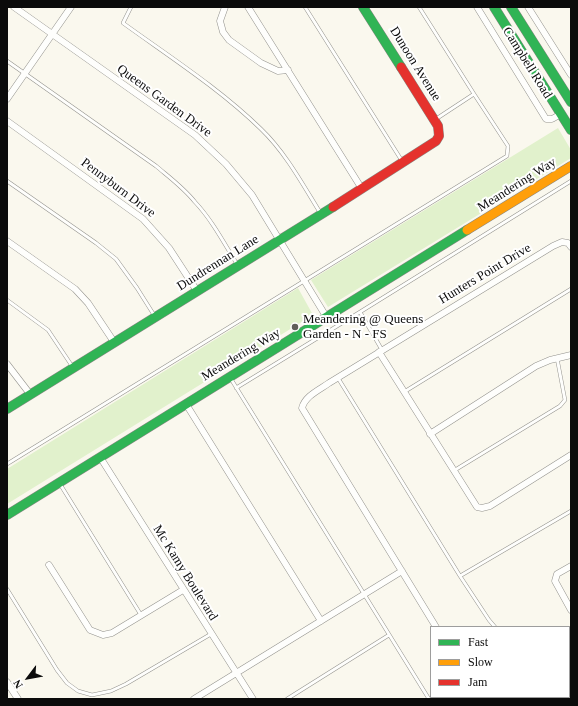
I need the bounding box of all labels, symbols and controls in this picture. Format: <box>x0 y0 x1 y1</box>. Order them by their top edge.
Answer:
street label: Dunoon Avenue <box>386 24 444 104</box>
street label: Campbell Road <box>499 24 555 102</box>
street label: Queens Garden Drive <box>114 61 214 141</box>
street label: Pennyburn Drive <box>78 155 158 221</box>
street label: Meandering Way <box>475 155 559 215</box>
street label: Dundrennan Lane <box>174 232 262 294</box>
street label: Hunters Point Drive <box>436 240 534 308</box>
place label: Meandering @ Queens Garden - N - FS <box>303 312 423 343</box>
marker: Meandering @ Queens Garden - N - FS <box>290 322 300 332</box>
street label: Meandering Way <box>199 325 283 385</box>
street label: Mc Kamy Boulevard <box>149 522 221 624</box>
legend <box>430 626 570 698</box>
text: Fast <box>468 635 488 649</box>
text: Slow <box>468 655 493 669</box>
north arrow <box>8 658 48 698</box>
text: Jam <box>468 675 487 689</box>
text: N <box>11 678 25 691</box>

